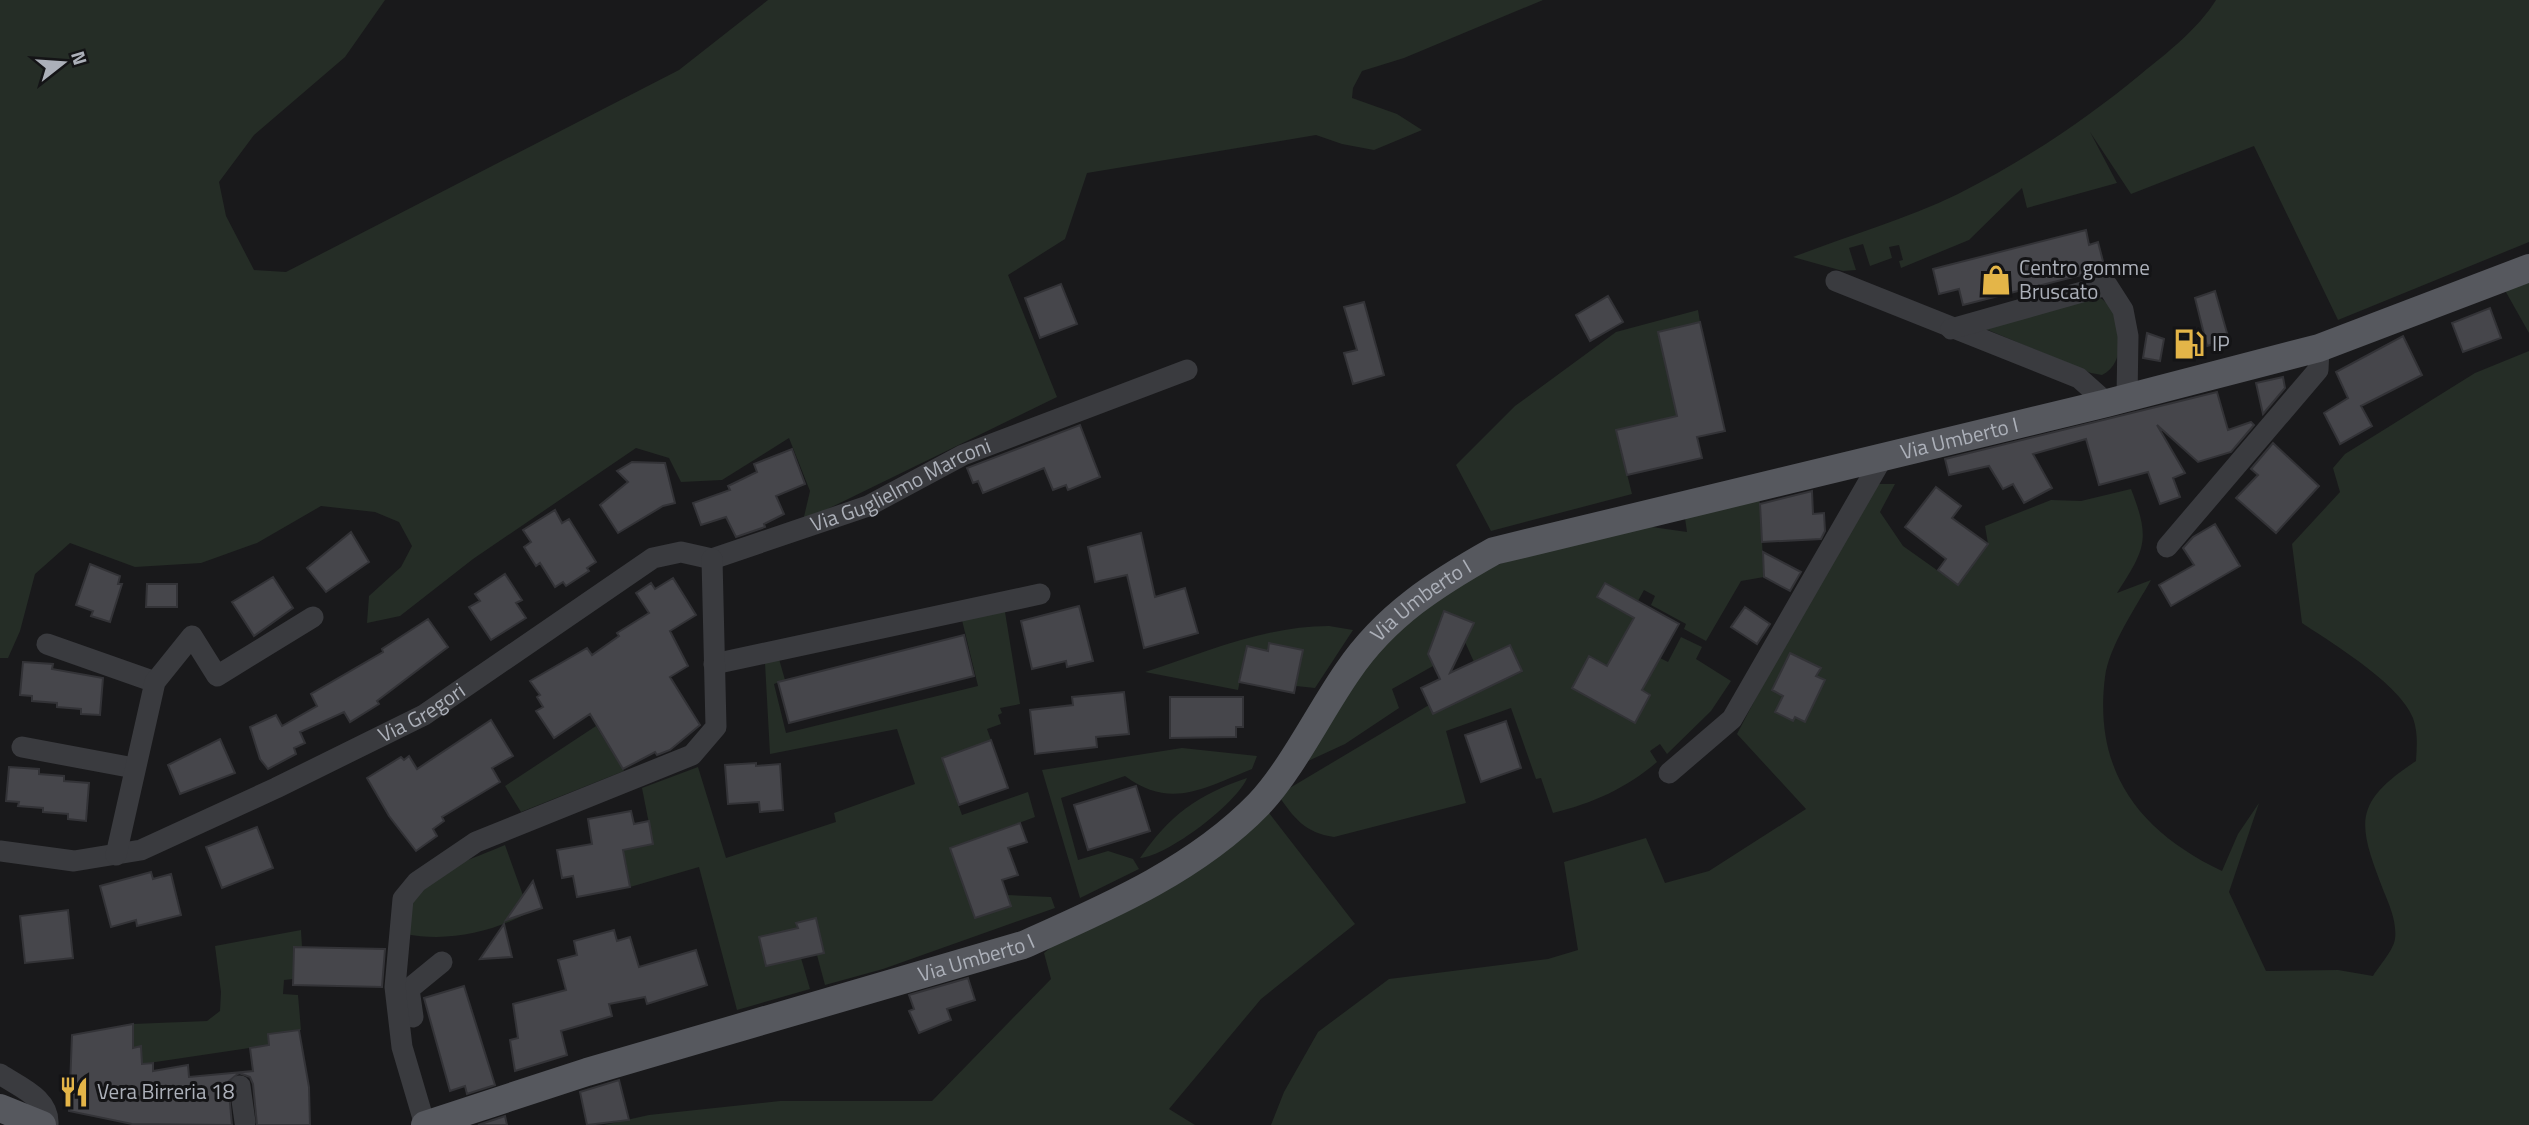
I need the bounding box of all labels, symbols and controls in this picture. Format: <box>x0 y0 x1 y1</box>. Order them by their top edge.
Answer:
north arrow <box>28 28 98 98</box>
text: N <box>64 47 96 68</box>
place label: Centro gomme Bruscato <box>2019 251 2150 307</box>
shop icon: Centro gomme Bruscato <box>1979 263 2013 297</box>
fuel station icon: IP <box>2172 327 2206 361</box>
place label: IP <box>2212 327 2230 359</box>
street label: Via Umberto I <box>1897 408 2021 467</box>
street label: Via Guglielmo Marconi <box>806 429 995 539</box>
street label: Via Umberto I <box>1362 550 1477 648</box>
street label: Via Gregori <box>372 674 471 750</box>
street label: Via Umberto I <box>914 925 1040 990</box>
restaurant icon: Vera Birreria 18 <box>57 1075 91 1109</box>
place label: Vera Birreria 18 <box>97 1075 235 1107</box>

